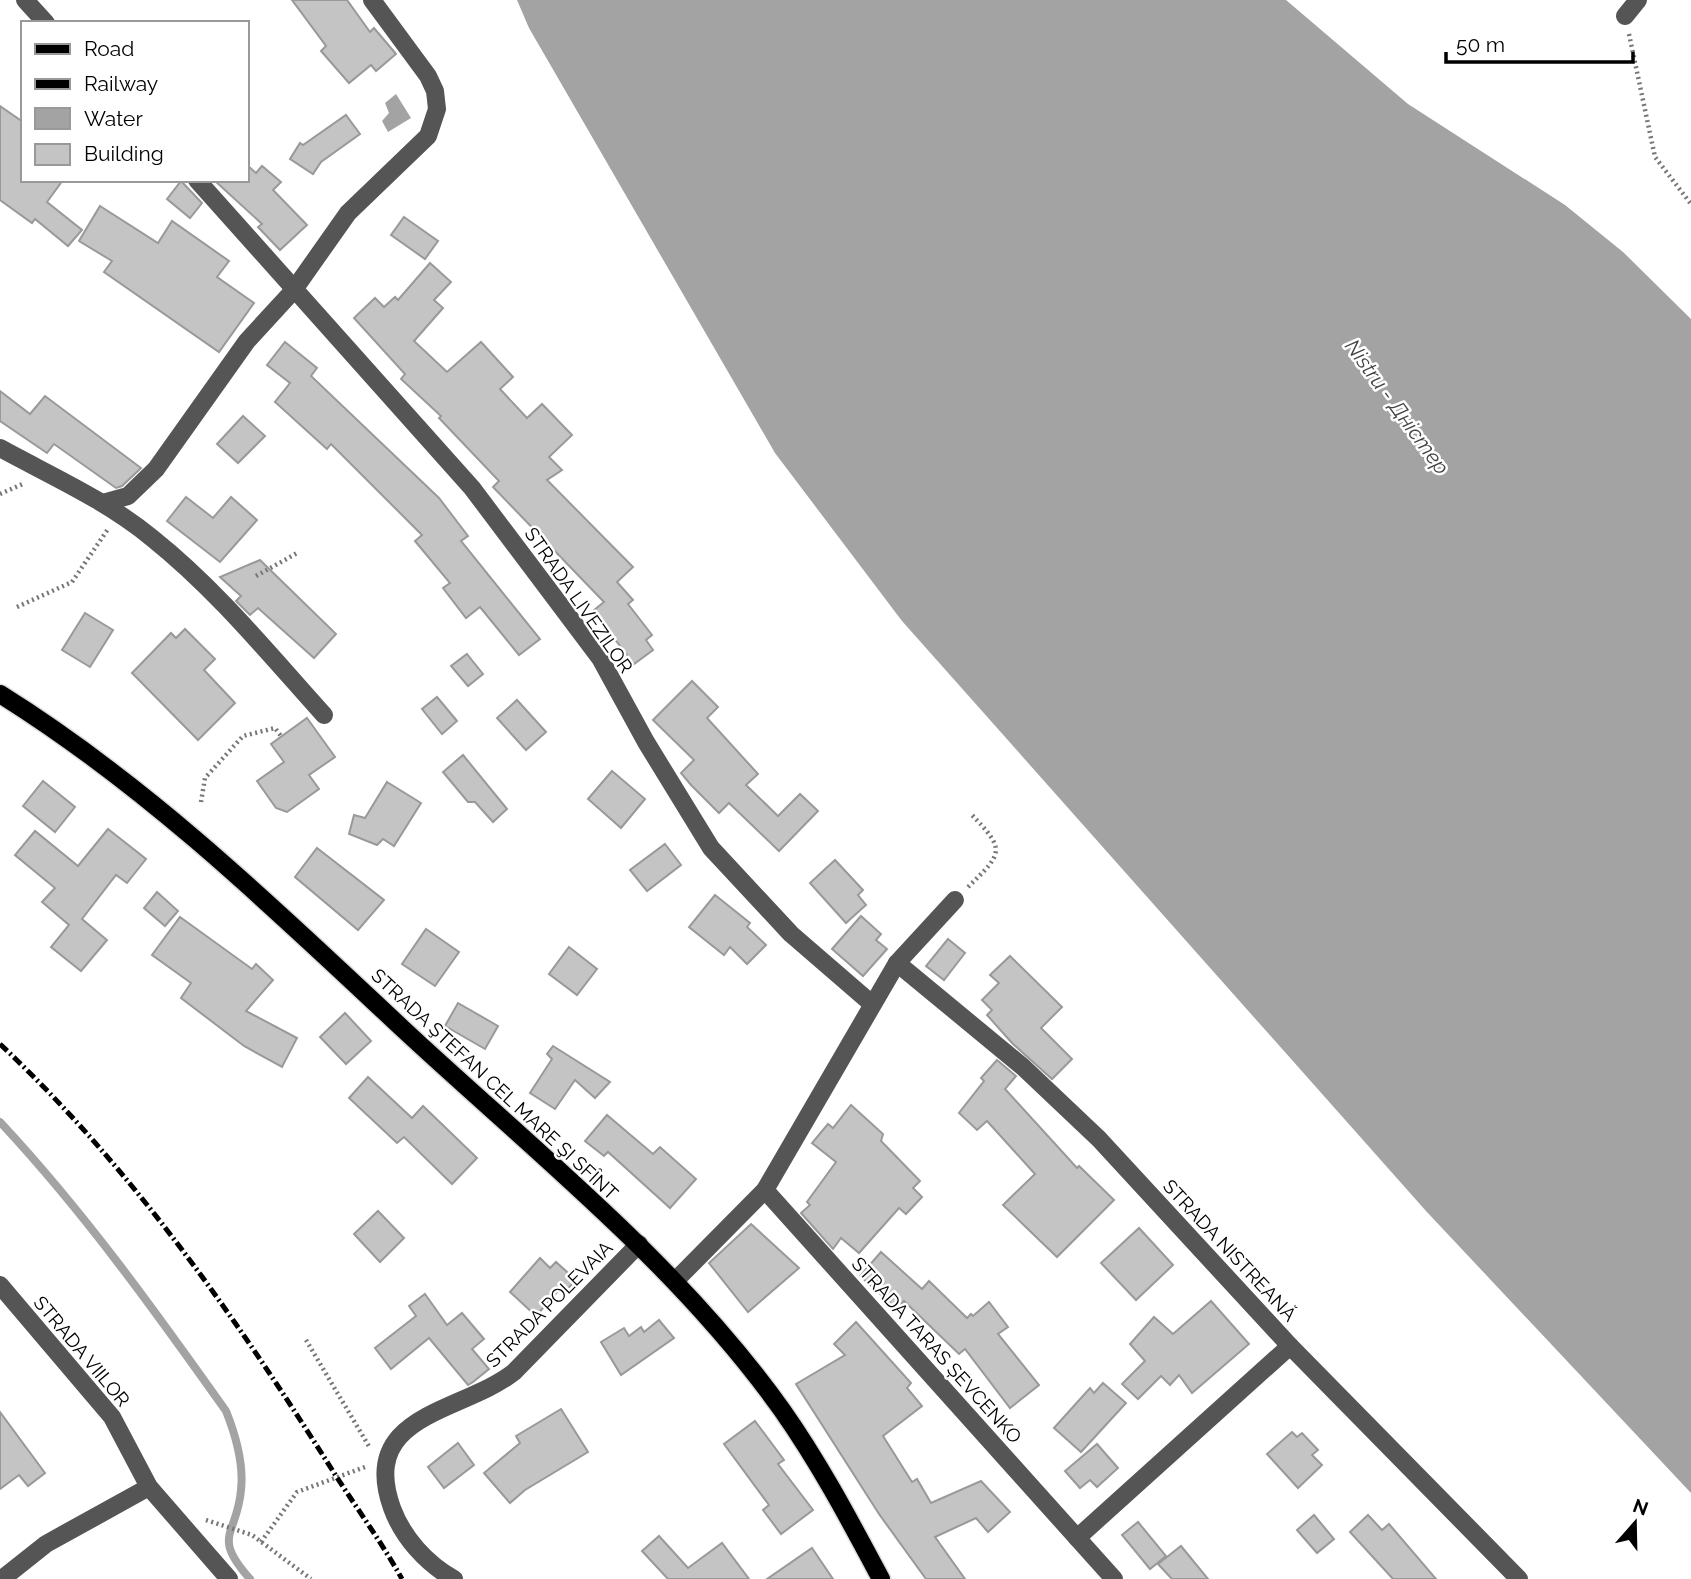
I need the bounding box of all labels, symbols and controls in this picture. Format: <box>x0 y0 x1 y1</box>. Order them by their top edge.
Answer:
legend <box>21 21 248 182</box>
scale bar <box>1446 21 1633 65</box>
text: 50 m <box>1456 32 1505 57</box>
text: Road <box>84 36 134 61</box>
text: Railway <box>84 71 158 96</box>
text: Water <box>84 106 143 131</box>
text: Building <box>84 141 164 166</box>
water label: Nistru - Дністер <box>1340 334 1455 479</box>
street label: STRADA LIVEZILOR <box>520 523 638 677</box>
street label: STRADA ŞTEFAN CEL MARE ŞI SFÎNT <box>367 964 623 1204</box>
street label: STRADA NISTREANĂ <box>1159 1175 1301 1325</box>
street label: STRADA POLEVAIA <box>481 1236 617 1372</box>
street label: STRADA TARAS ȘEVCENKO <box>848 1252 1026 1448</box>
street label: STRADA VIILOR <box>29 1291 135 1411</box>
north arrow <box>1600 1488 1670 1558</box>
text: N <box>1630 1494 1651 1520</box>

